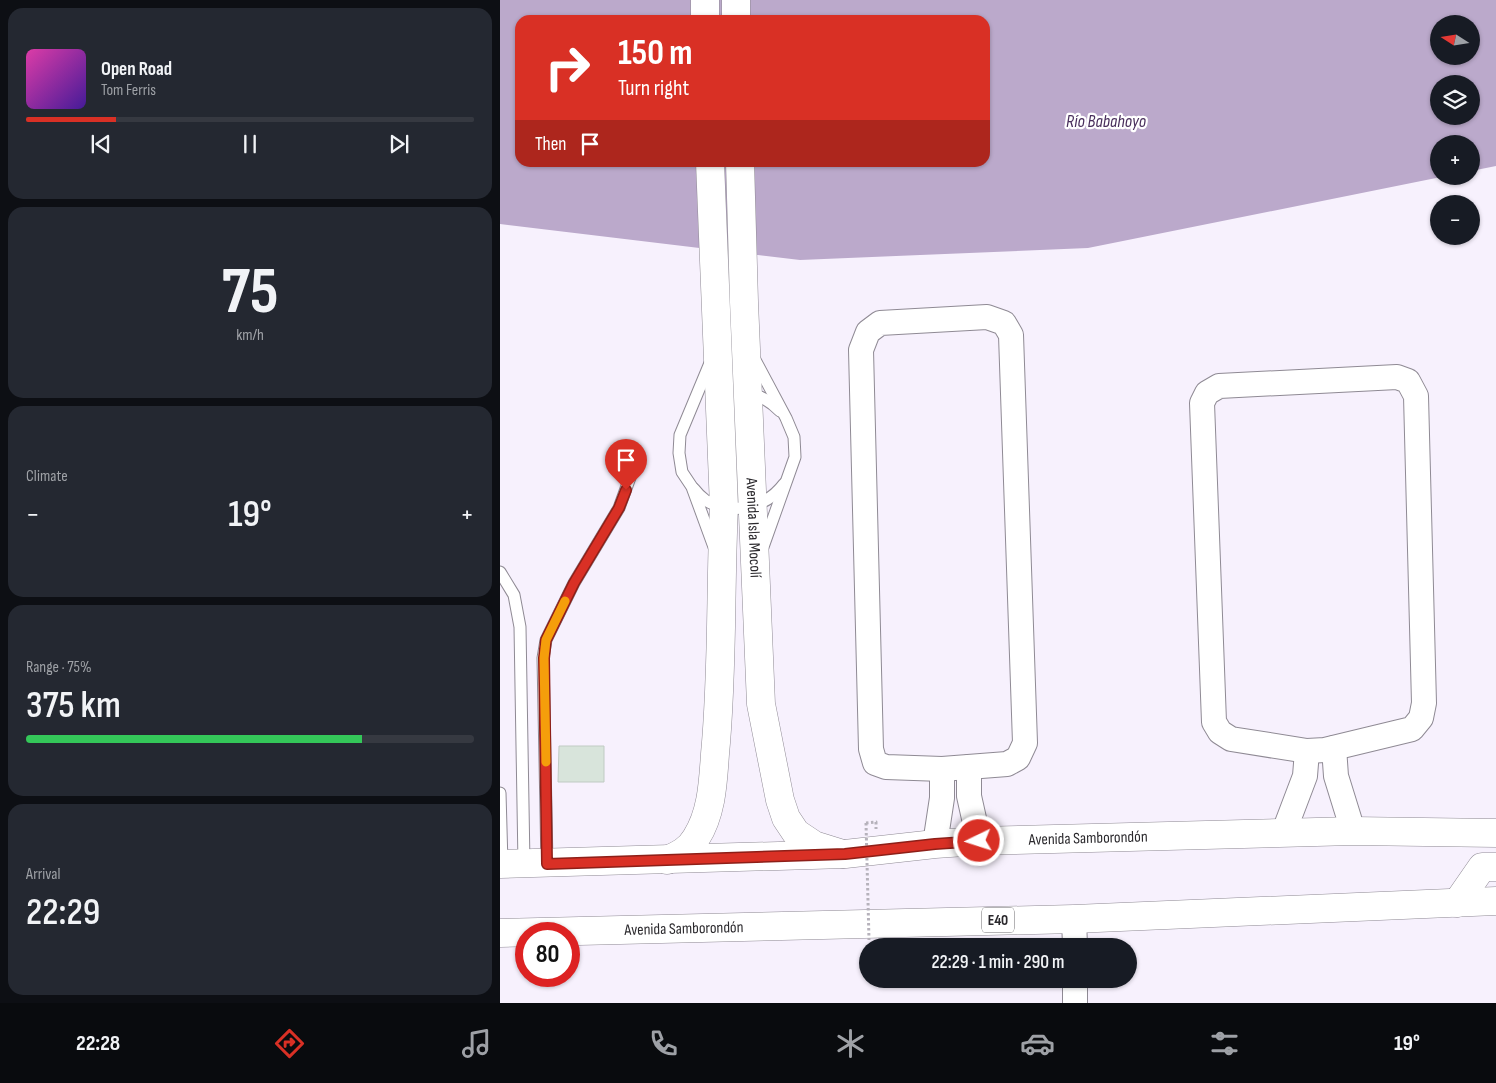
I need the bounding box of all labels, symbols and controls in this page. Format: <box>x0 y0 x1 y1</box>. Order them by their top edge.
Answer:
north arrow <box>1430 15 1480 65</box>
map controls <box>1430 15 1480 245</box>
text: 150 m <box>618 32 692 75</box>
icon: right <box>535 35 600 100</box>
text: Open Road <box>101 58 172 81</box>
text: Turn right <box>618 75 689 102</box>
button: layers <box>1430 75 1480 125</box>
text: Tom Ferris <box>101 81 156 100</box>
water label: Río Babahoyo <box>1066 111 1147 132</box>
icon: previous <box>87 130 115 158</box>
icon: pause <box>236 130 264 158</box>
icon: next <box>385 130 413 158</box>
icon: arrive <box>576 130 604 158</box>
text: Then <box>535 133 566 156</box>
button: + <box>1430 135 1480 185</box>
button: − <box>1430 195 1480 245</box>
text: 75 <box>222 254 278 332</box>
text: km/h <box>236 326 264 345</box>
pin <box>605 439 647 490</box>
icon: arrive <box>612 446 640 474</box>
text: Climate <box>26 467 68 486</box>
street label: Avenida Isla Mocolí <box>742 476 765 578</box>
text: 19° <box>228 492 272 537</box>
text: − <box>26 498 40 531</box>
text: + <box>460 498 474 531</box>
text: Range · 75% <box>26 658 92 677</box>
text: 375 km <box>26 683 121 728</box>
position arrow <box>952 814 1004 866</box>
street label: Avenida Samborondón <box>1027 827 1148 849</box>
text: Arrival <box>26 865 60 884</box>
text: 22:29 <box>26 890 100 935</box>
road number: E40 <box>982 908 1014 932</box>
street label: Avenida Samborondón <box>623 918 744 939</box>
speed limit sign: 80 <box>515 922 580 987</box>
text: 22:29 · 1 min · 290 m <box>931 951 1065 974</box>
icon: directions <box>272 1026 307 1061</box>
icon: music <box>459 1026 494 1061</box>
icon: phone <box>646 1026 681 1061</box>
icon: climate <box>833 1026 868 1061</box>
icon: car <box>1020 1026 1055 1061</box>
icon: filters <box>1207 1026 1242 1061</box>
text: 22:28 <box>76 1030 120 1057</box>
text: 19° <box>1394 1030 1420 1057</box>

